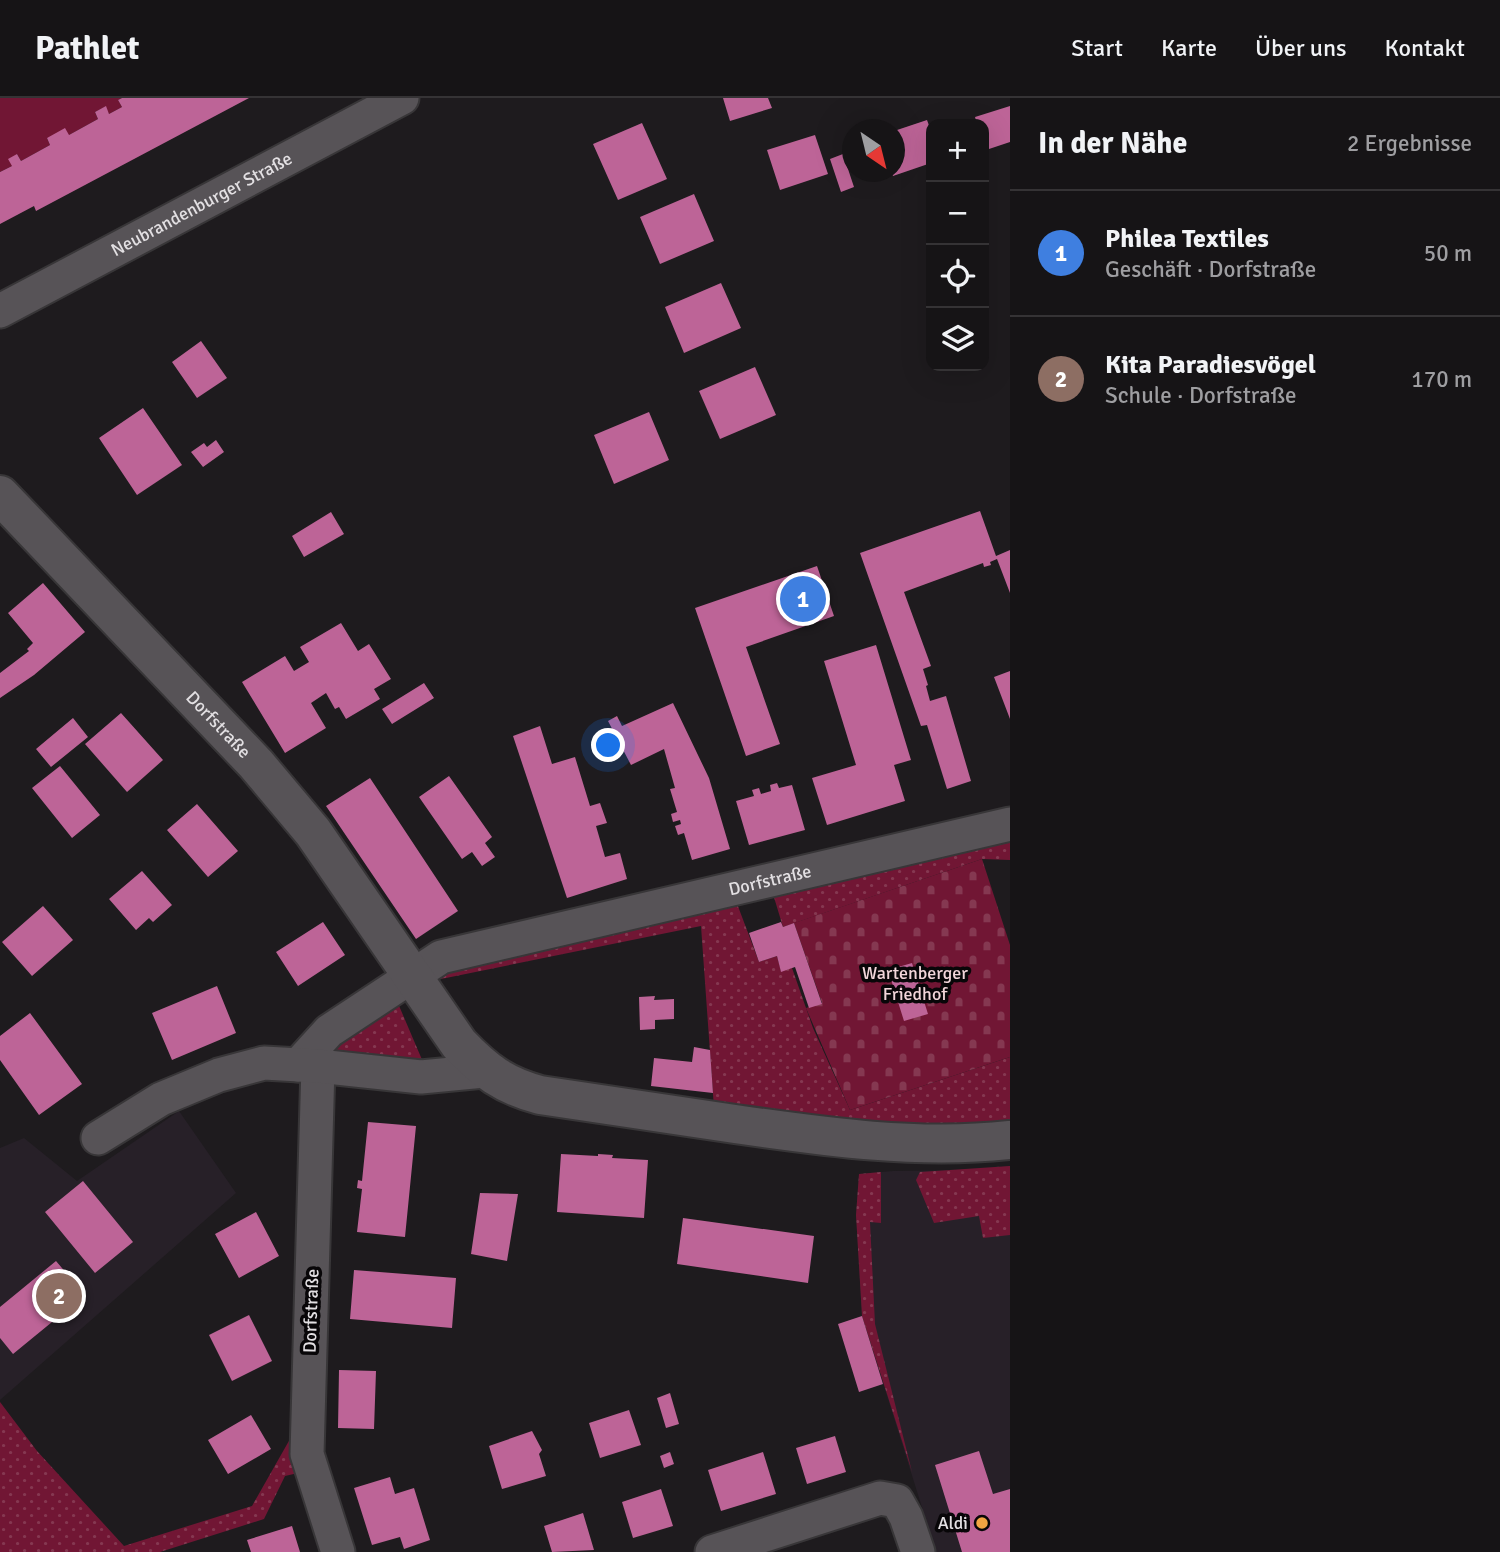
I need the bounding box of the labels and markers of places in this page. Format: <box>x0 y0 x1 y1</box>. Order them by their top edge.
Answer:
pin: 1 <box>780 573 826 625</box>
pin: 2 <box>36 1270 82 1322</box>
place label: Aldi <box>938 1512 968 1534</box>
marker: Aldi <box>974 1515 990 1531</box>

